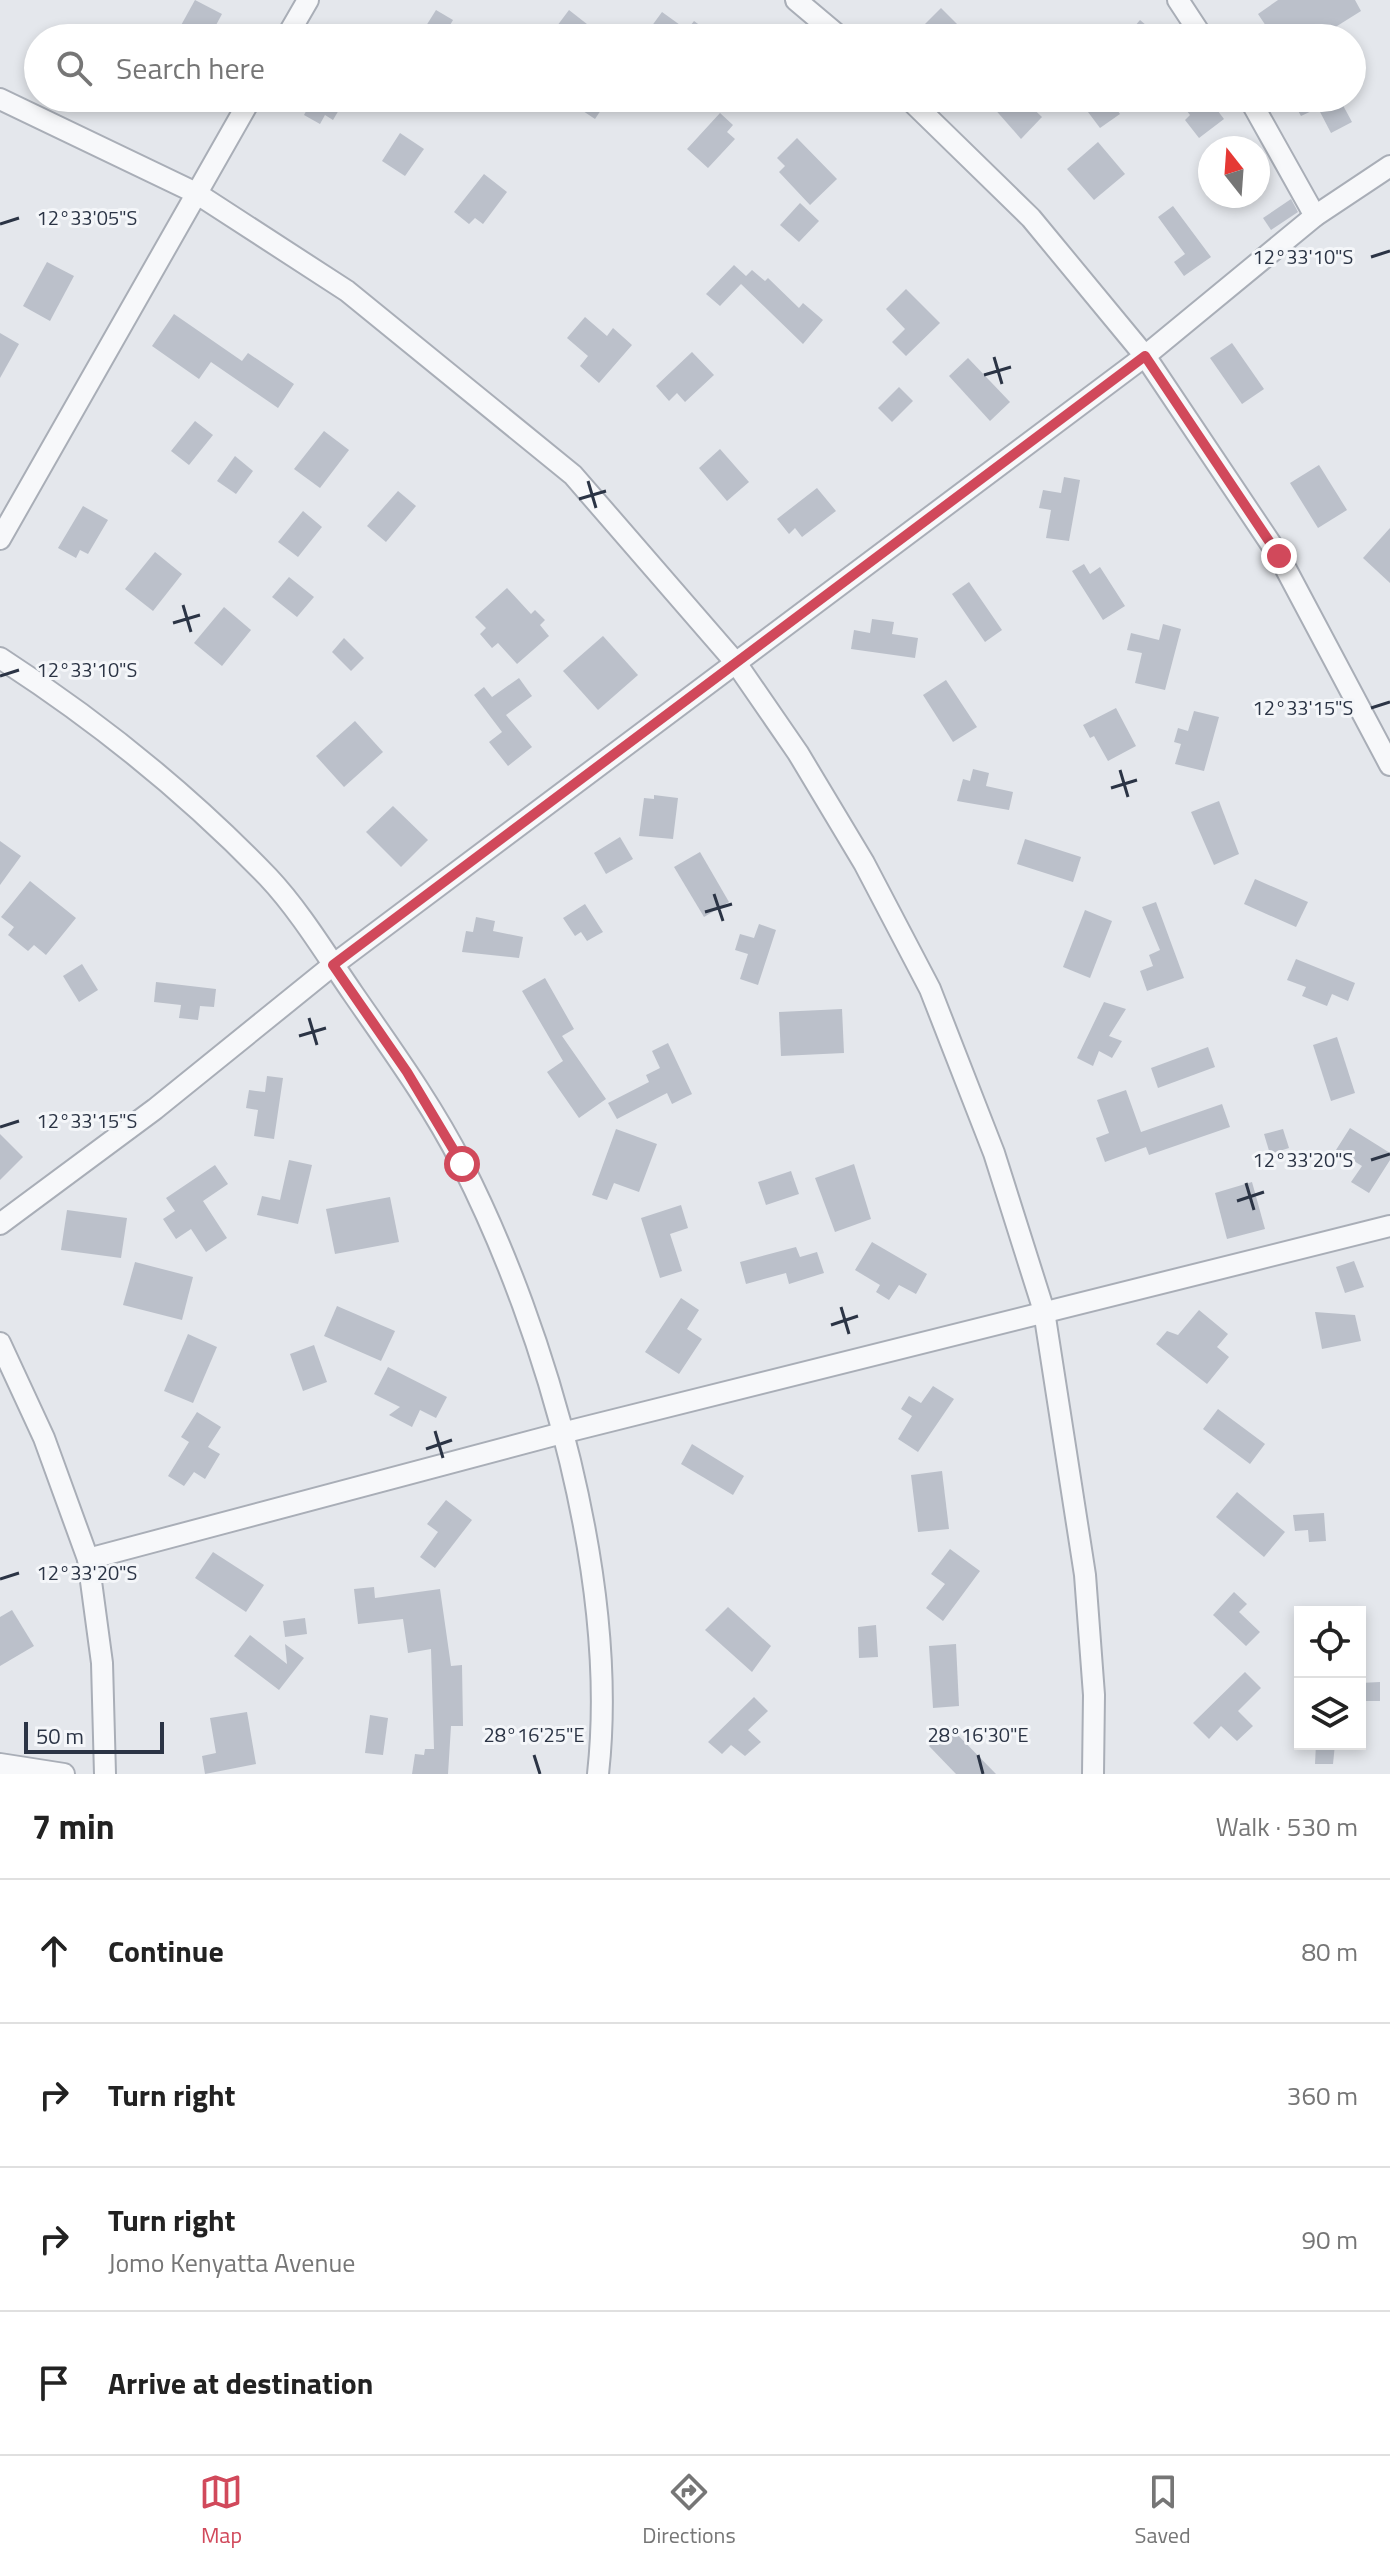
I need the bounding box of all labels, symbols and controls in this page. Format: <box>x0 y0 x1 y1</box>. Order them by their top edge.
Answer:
search box <box>24 24 1366 112</box>
text: Search here <box>116 45 265 91</box>
icon: search <box>52 46 96 90</box>
north arrow <box>1198 136 1270 208</box>
text: 12°33'05"S <box>37 202 137 233</box>
text: 12°33'10"S <box>1253 241 1353 272</box>
route end <box>1261 538 1297 574</box>
text: 12°33'10"S <box>37 654 137 685</box>
text: 12°33'15"S <box>1253 692 1353 723</box>
text: 12°33'15"S <box>37 1105 137 1136</box>
text: 12°33'20"S <box>1253 1144 1353 1175</box>
route start <box>444 1146 480 1182</box>
text: 12°33'20"S <box>37 1557 137 1588</box>
map controls <box>1294 1606 1366 1750</box>
button: locate <box>1294 1606 1366 1678</box>
button: layers <box>1294 1678 1366 1750</box>
scale bar <box>24 1718 164 1754</box>
text: 50 m <box>36 1719 84 1753</box>
text: 28°16'25"E <box>483 1719 585 1750</box>
text: 28°16'30"E <box>927 1719 1029 1750</box>
text: 7 min <box>32 1800 115 1852</box>
text: Walk · 530 m <box>1216 1807 1358 1846</box>
text: Continue <box>108 1928 224 1974</box>
icon: ahead <box>32 1929 76 1973</box>
text: 80 m <box>1301 1932 1358 1971</box>
text: Turn right <box>108 2072 236 2118</box>
icon: right <box>32 2073 76 2117</box>
text: 360 m <box>1287 2076 1358 2115</box>
text: Turn right <box>108 2197 236 2243</box>
icon: right <box>32 2217 76 2261</box>
text: 90 m <box>1301 2220 1358 2259</box>
text: Jomo Kenyatta Avenue <box>108 2243 355 2282</box>
text: Arrive at destination <box>108 2360 373 2406</box>
icon: arrive <box>32 2361 76 2405</box>
tab: Map <box>199 2470 243 2552</box>
tab: Directions <box>642 2470 736 2552</box>
tab: Saved <box>1135 2470 1191 2552</box>

